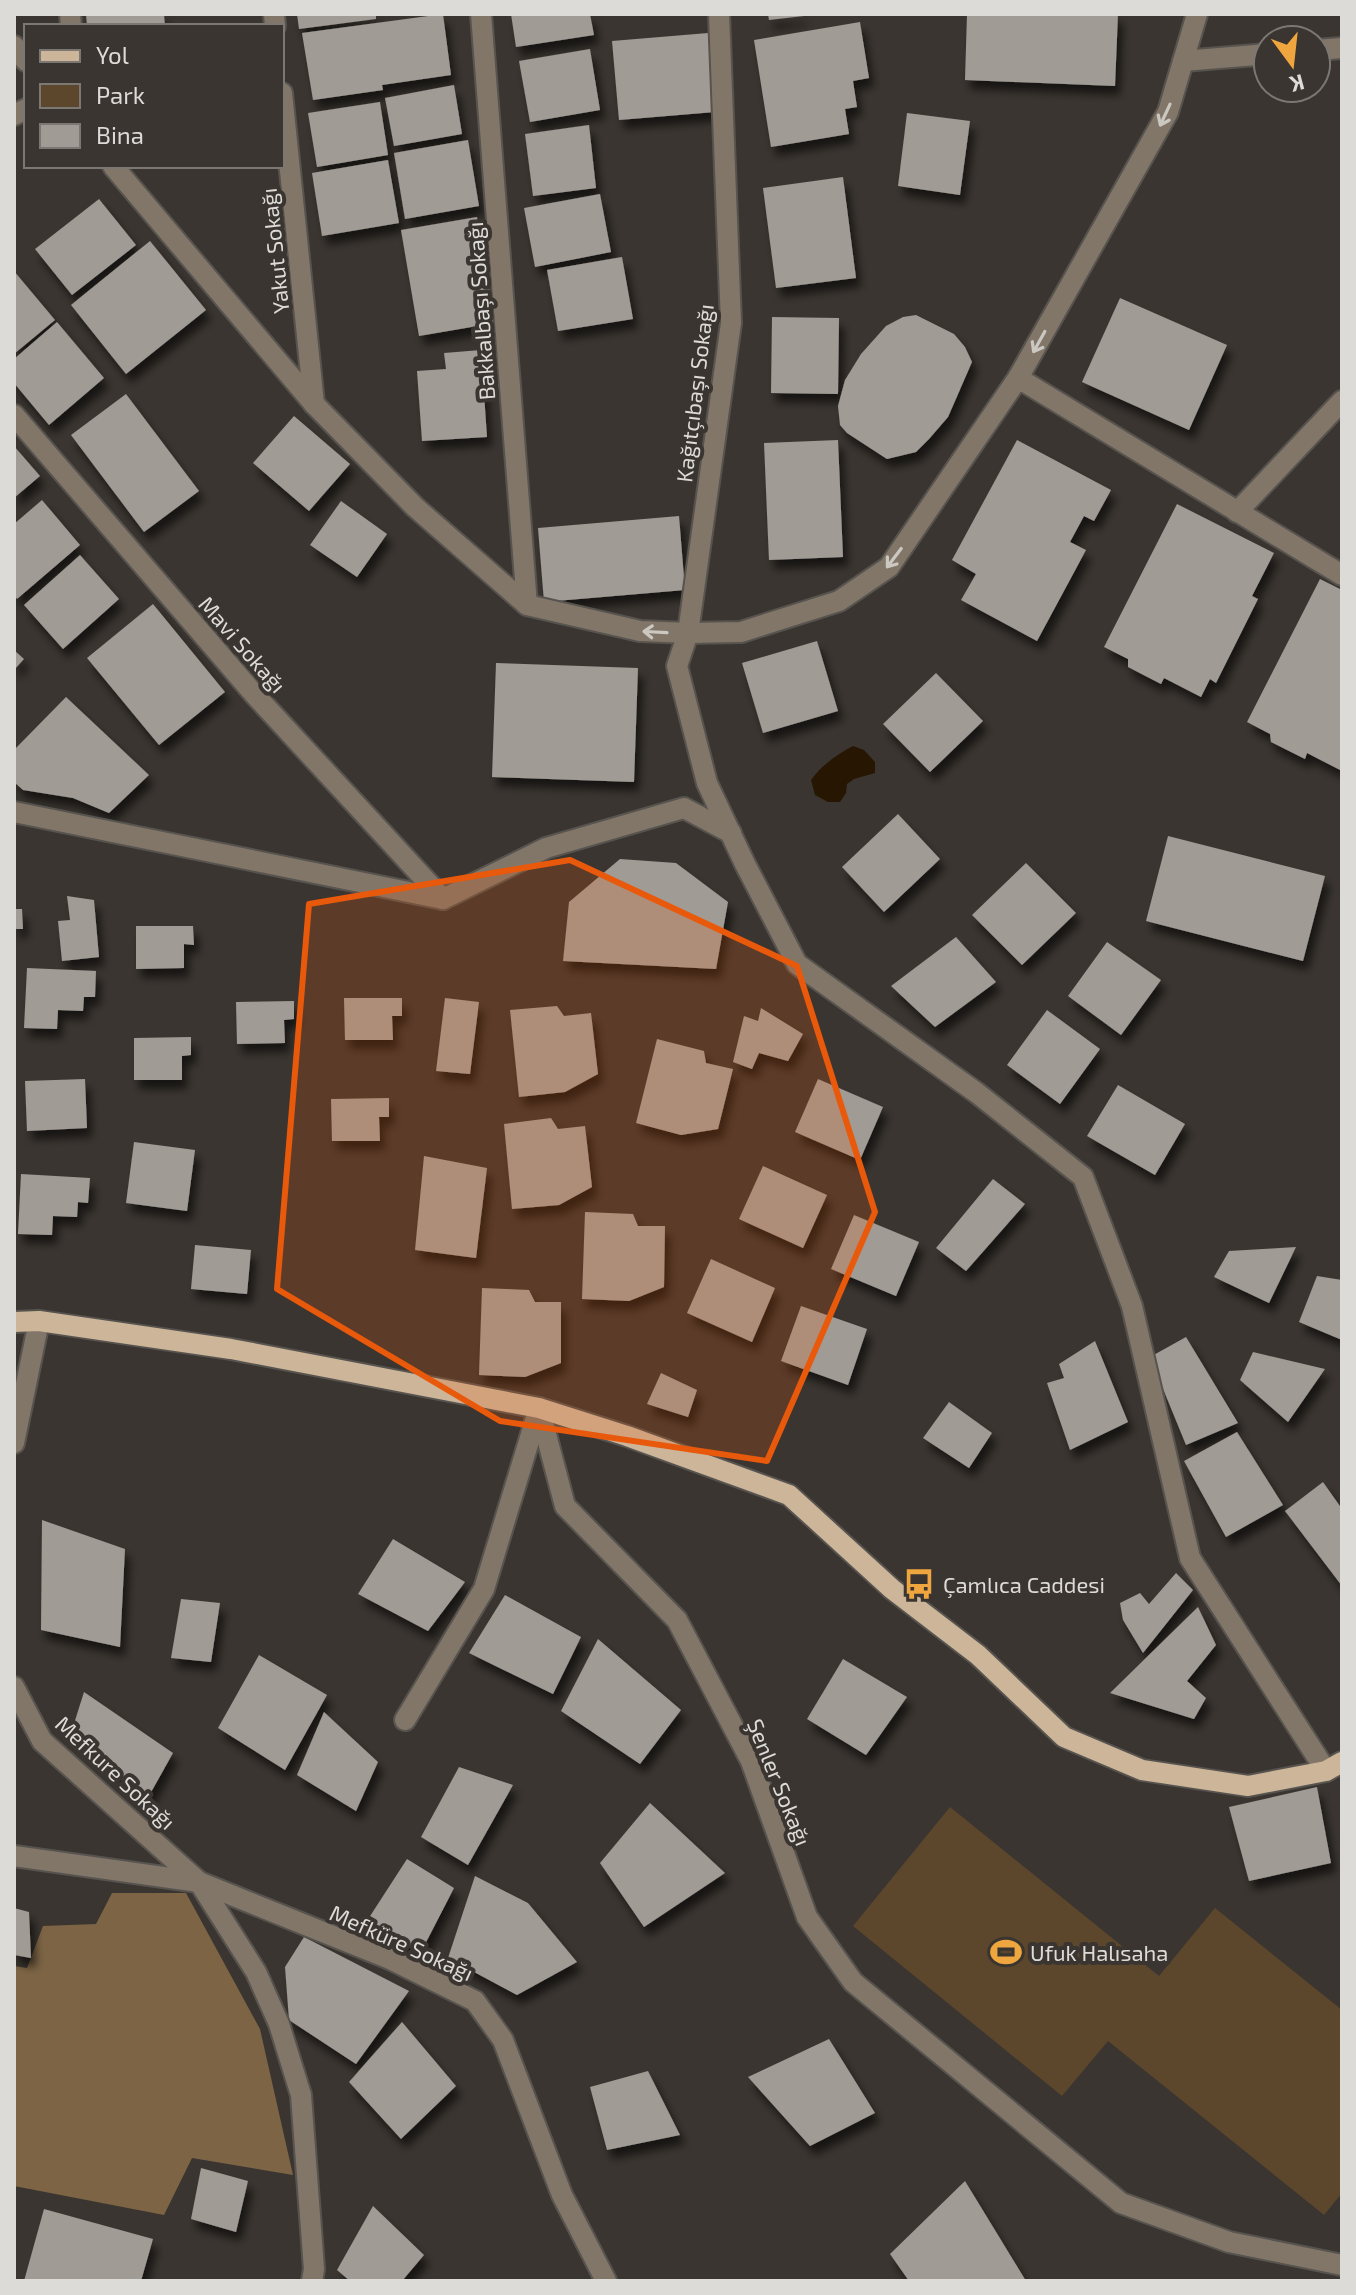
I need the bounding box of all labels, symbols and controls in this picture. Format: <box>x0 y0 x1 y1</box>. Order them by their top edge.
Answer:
legend <box>24 24 284 168</box>
north arrow <box>1252 24 1332 104</box>
text: Yol <box>96 40 129 69</box>
text: K <box>1287 70 1308 99</box>
text: Park <box>96 80 145 109</box>
one-way arrow <box>1157 103 1172 127</box>
text: Bina <box>96 120 144 149</box>
street label: Yakut Sokağı <box>254 187 294 315</box>
street label: Bakkalbaşı Sokağı <box>461 221 501 401</box>
street label: Kağıtçıbaşı Sokağı <box>670 302 720 484</box>
one-way arrow <box>1030 330 1046 353</box>
one-way arrow <box>886 547 903 568</box>
street label: Mavi Sokağı <box>194 590 292 698</box>
one-way arrow <box>642 624 669 639</box>
bus stop icon: Çamlıca Caddesi <box>902 1567 936 1601</box>
place label: Çamlıca Caddesi <box>943 1571 1105 1599</box>
street label: Mefkure Sokağı <box>51 1710 181 1834</box>
street label: Şenler Sokağı <box>741 1715 817 1850</box>
street label: Mefküre Sokağı <box>326 1899 478 1985</box>
sports icon: Ufuk Halısaha <box>989 1935 1023 1969</box>
place label: Ufuk Halısaha <box>1030 1939 1168 1965</box>

